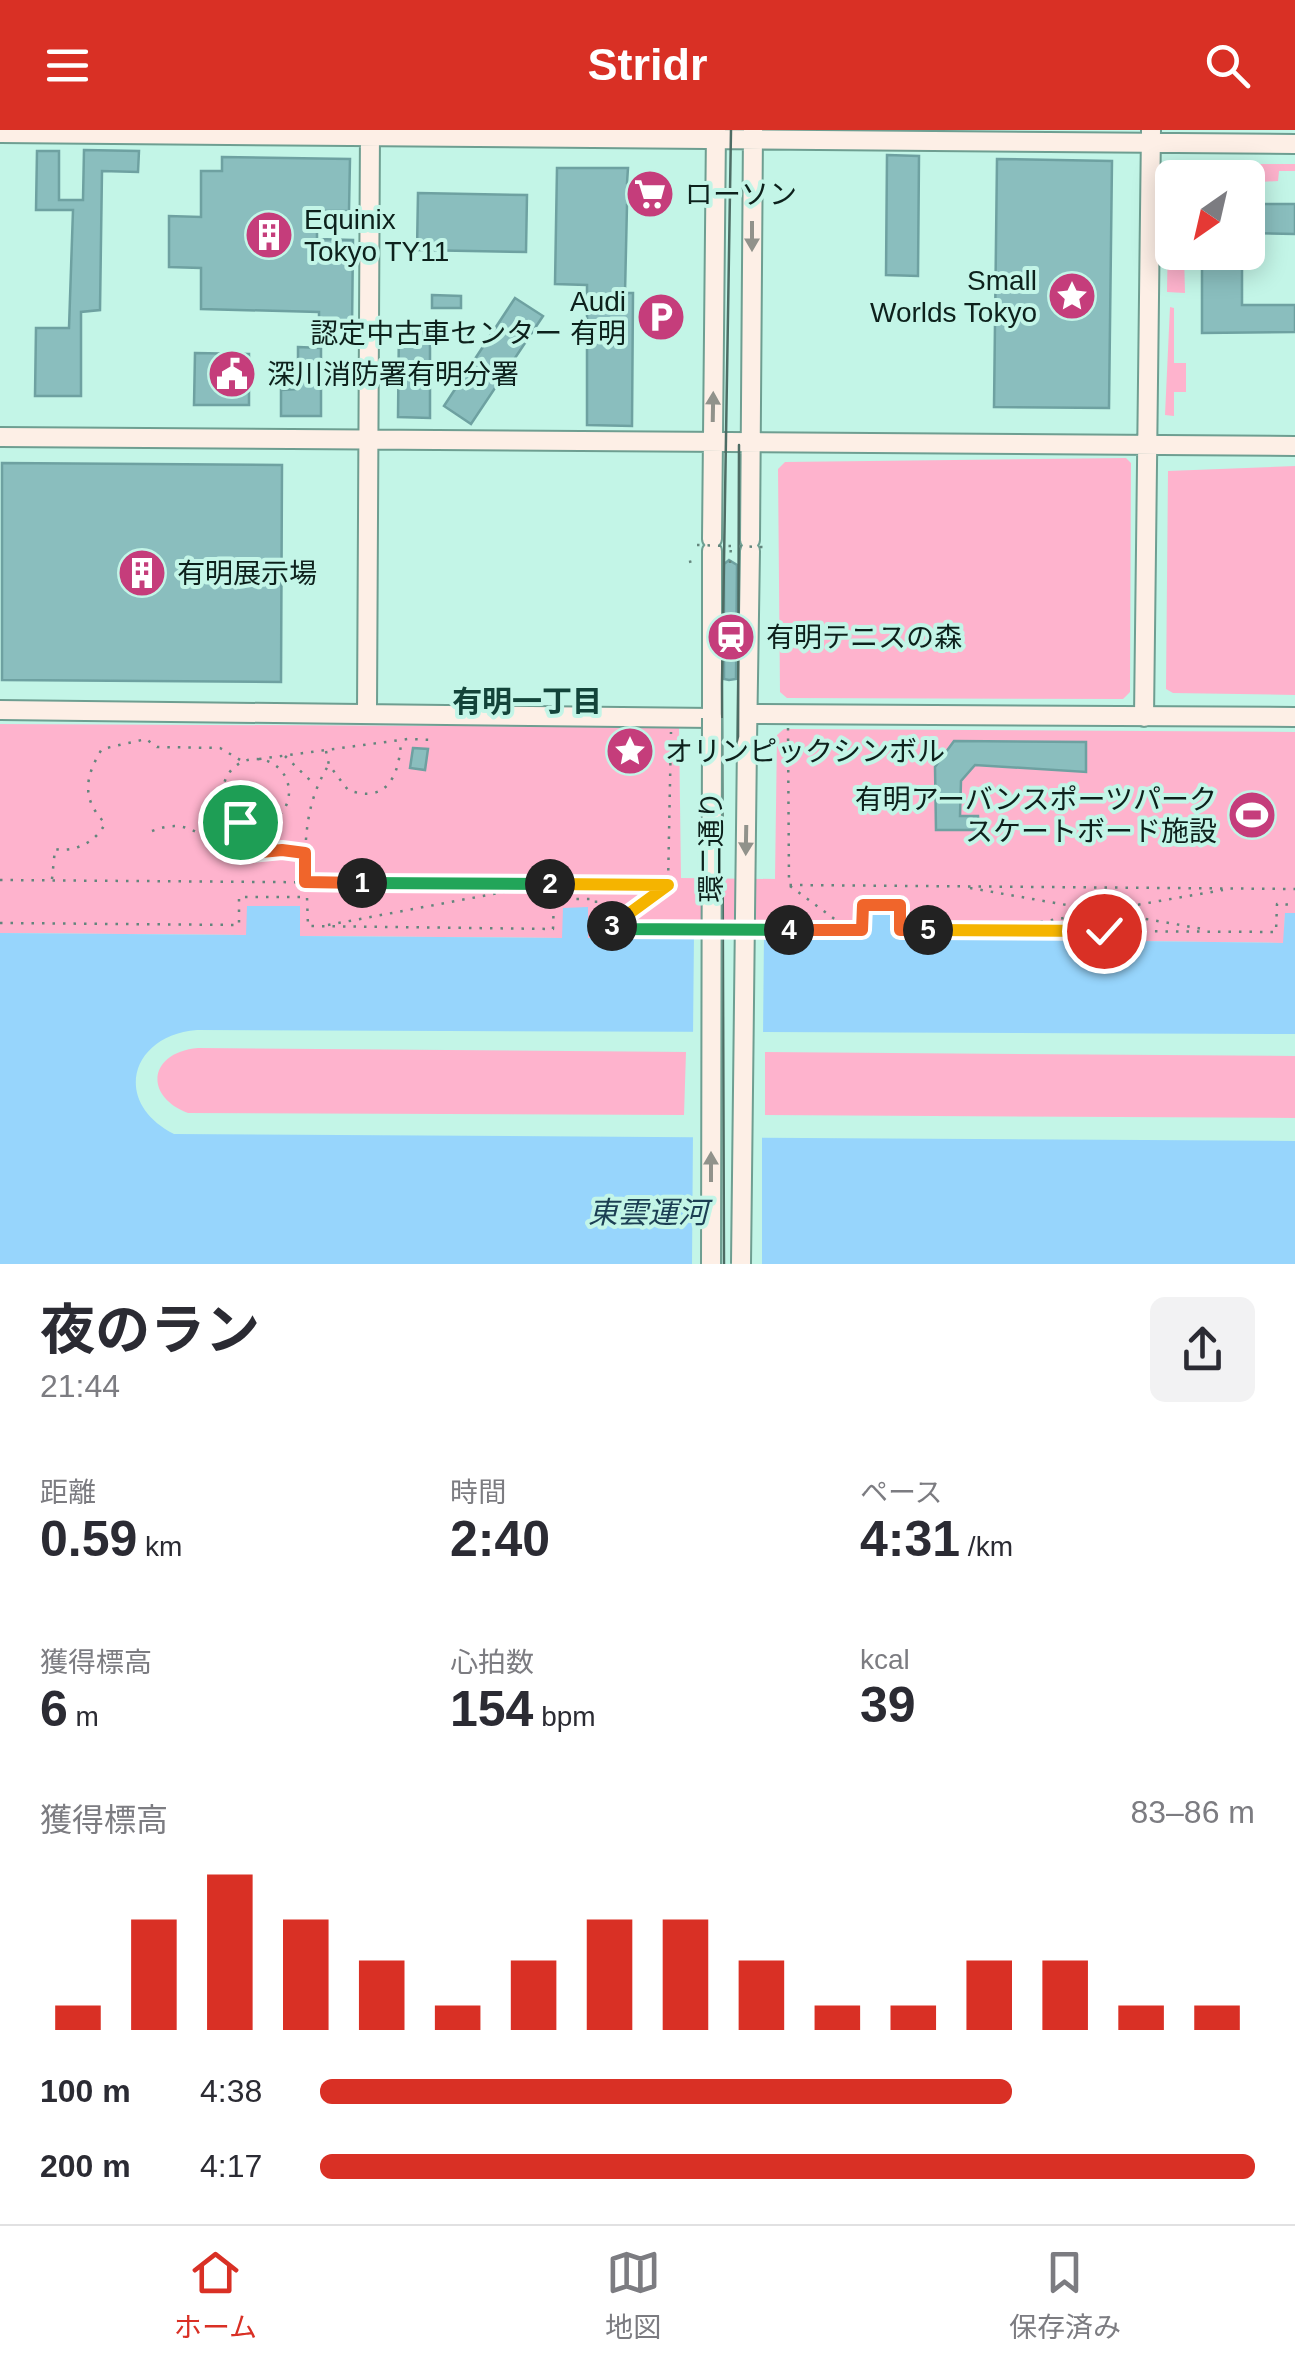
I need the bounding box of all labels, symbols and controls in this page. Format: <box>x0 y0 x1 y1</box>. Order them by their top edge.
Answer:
icon: menu <box>40 38 95 93</box>
icon: search <box>1200 38 1255 93</box>
text: Stridr <box>587 39 708 90</box>
north arrow <box>1155 160 1265 270</box>
map controls <box>1155 160 1265 270</box>
supermarket icon: ローソン <box>624 168 676 220</box>
place label: ローソン <box>685 179 797 210</box>
place label: Equinix Tokyo TY11 <box>304 204 449 267</box>
building icon: Equinix Tokyo TY11 <box>243 209 295 261</box>
one-way arrow <box>744 220 760 252</box>
place label: Small Worlds Tokyo <box>870 265 1037 328</box>
place icon: Small Worlds Tokyo <box>1046 270 1098 322</box>
place label: Audi 認定中古車センター 有明 <box>310 286 626 349</box>
parking icon: Audi 認定中古車センター 有明 <box>635 291 687 343</box>
public building icon: 深川消防署有明分署 <box>206 348 258 400</box>
place label: 深川消防署有明分署 <box>267 359 519 390</box>
one-way arrow <box>705 390 721 422</box>
building icon: 有明展示場 <box>116 547 168 599</box>
place label: 有明展示場 <box>177 558 317 589</box>
station icon: 有明テニスの森 <box>705 611 757 663</box>
place label: 有明テニスの森 <box>766 622 962 653</box>
district label: 有明一丁目 <box>452 685 602 718</box>
place icon: オリンピックシンボル <box>604 725 656 777</box>
place label: オリンピックシンボル <box>665 736 945 767</box>
pin <box>198 780 283 865</box>
place label: 有明アーバンスポーツパーク スケートボード施設 <box>855 784 1217 847</box>
sports icon: 有明アーバンスポーツパーク スケートボード施設 <box>1226 789 1278 841</box>
street label: 環二通り <box>696 791 727 903</box>
icon: arrive <box>213 795 268 850</box>
one-way arrow <box>738 824 754 856</box>
pin: 1 <box>337 858 387 908</box>
pin: 2 <box>525 859 575 909</box>
text: 1 <box>354 867 370 898</box>
text: 2 <box>542 868 558 899</box>
pin <box>1062 889 1147 974</box>
pin: 3 <box>587 901 637 951</box>
icon: check <box>1077 904 1132 959</box>
pin: 4 <box>764 905 814 955</box>
pin: 5 <box>903 905 953 955</box>
text: 3 <box>604 910 620 941</box>
text: 4 <box>781 914 797 945</box>
text: 5 <box>920 914 936 945</box>
one-way arrow <box>703 1150 719 1182</box>
water label: 東雲運河 <box>588 1196 713 1229</box>
button: share <box>1150 1297 1255 1402</box>
text: 夜のラン <box>40 1299 260 1361</box>
text: 21:44 <box>40 1368 120 1404</box>
text: 距離 <box>40 1477 96 1508</box>
text: 時間 <box>450 1477 506 1508</box>
text: ペース <box>860 1477 943 1508</box>
text: 0.59 <box>40 1511 137 1567</box>
text: 2:40 <box>450 1511 550 1567</box>
text: 4:31 <box>860 1511 960 1567</box>
text: km <box>137 1531 182 1562</box>
text: /km <box>960 1531 1013 1562</box>
text: kcal <box>860 1644 910 1675</box>
text: 獲得標高 <box>40 1647 152 1678</box>
text: 心拍数 <box>450 1647 534 1678</box>
text: 39 <box>860 1677 916 1733</box>
text: 6 <box>40 1681 68 1737</box>
text: 154 <box>450 1681 533 1737</box>
text: m <box>68 1701 99 1732</box>
text: bpm <box>533 1701 596 1732</box>
text: 83–86 m <box>1130 1794 1255 1830</box>
text: 獲得標高 <box>40 1802 168 1838</box>
text: 100 m <box>40 2073 131 2109</box>
text: 4:38 <box>200 2073 262 2109</box>
text: 200 m <box>40 2148 131 2184</box>
text: 4:17 <box>200 2148 262 2184</box>
tab: ホーム <box>174 2245 257 2345</box>
tab: 地図 <box>605 2245 661 2345</box>
tab: 保存済み <box>1009 2245 1121 2345</box>

